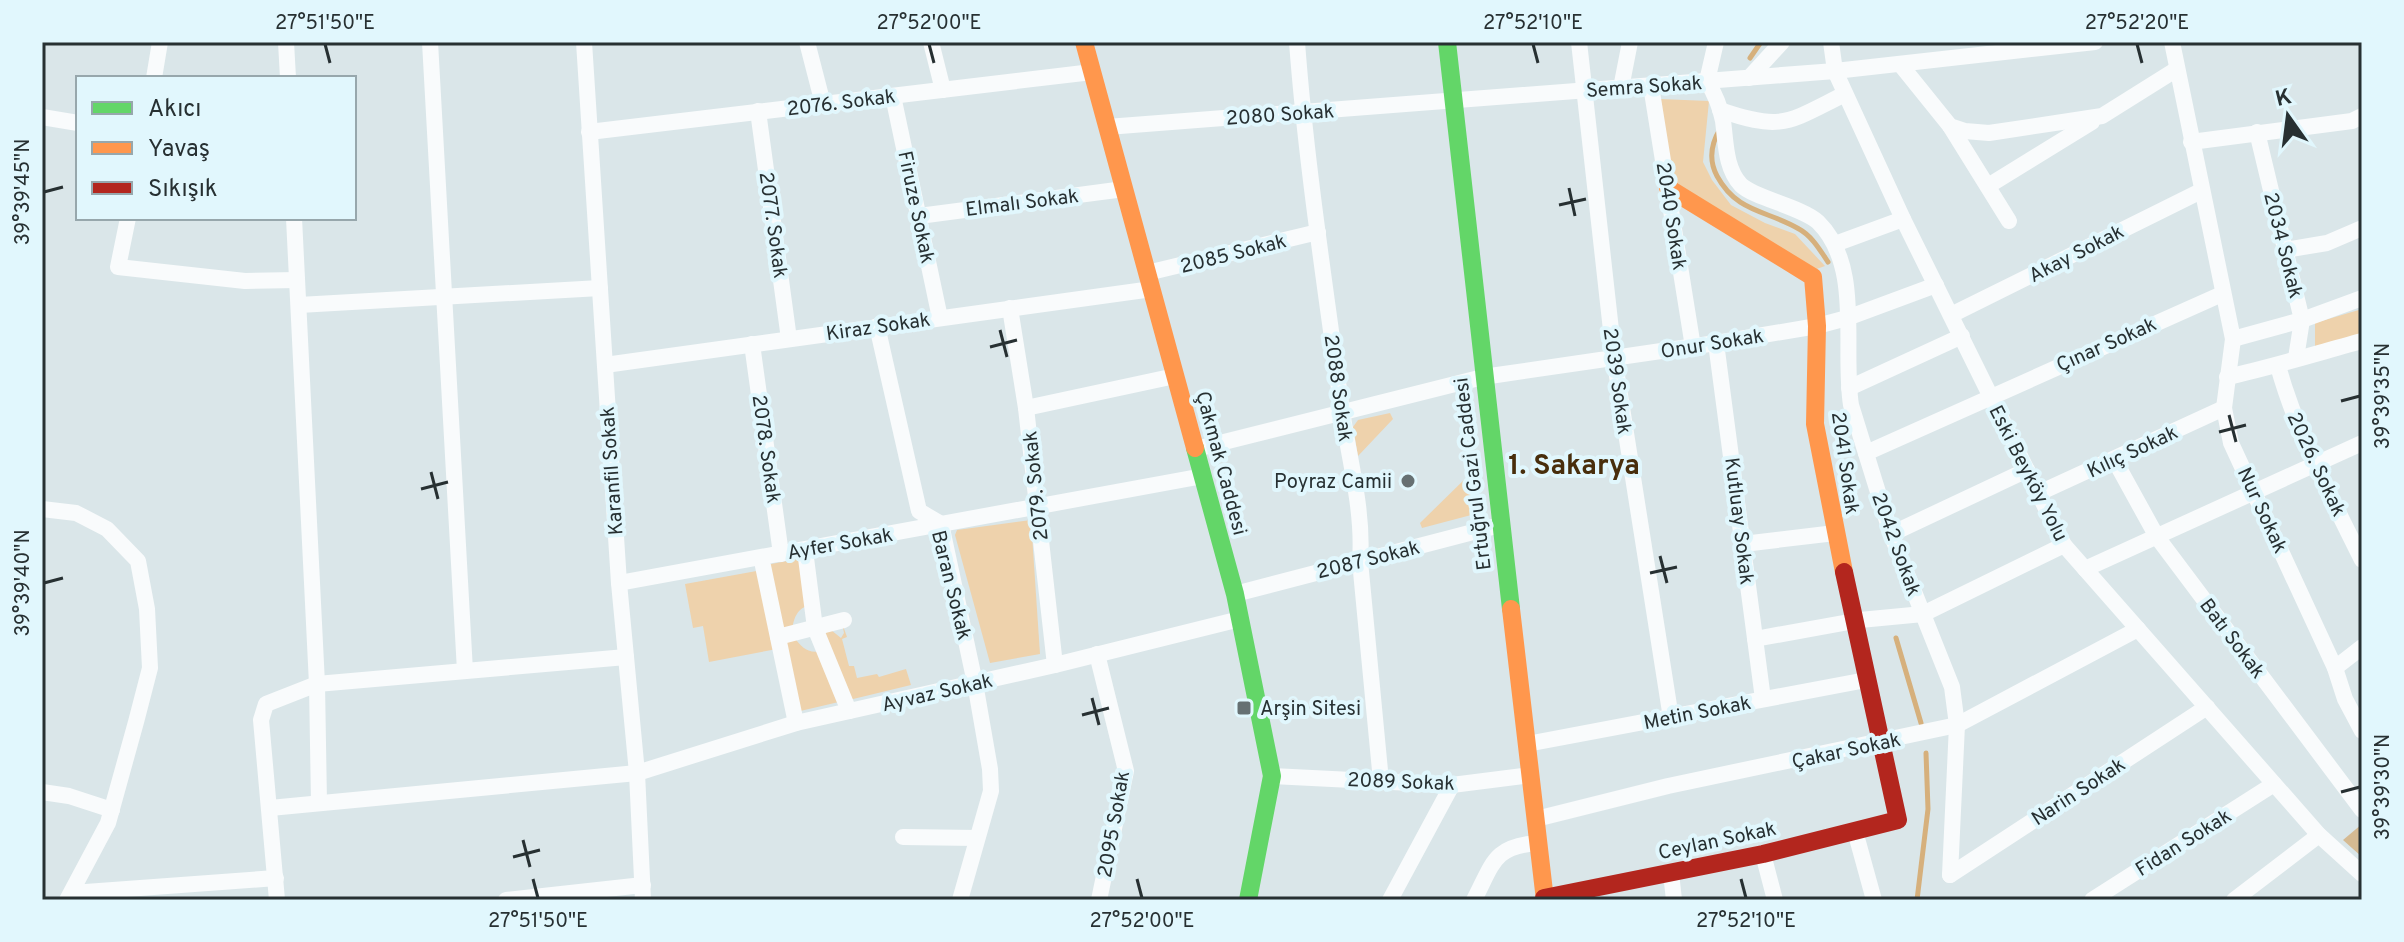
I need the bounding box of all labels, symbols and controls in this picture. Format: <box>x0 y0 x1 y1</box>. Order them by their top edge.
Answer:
text: 27°51'50"E <box>275 11 375 37</box>
text: 27°52'00"E <box>876 11 982 37</box>
text: 27°52'10"E <box>1483 11 1583 37</box>
text: 27°52'20"E <box>2085 11 2189 37</box>
street label: Semra Sokak <box>1585 71 1703 105</box>
legend <box>76 76 356 220</box>
north arrow <box>2248 76 2328 156</box>
street label: 2076. Sokak <box>786 84 897 124</box>
text: K <box>2273 84 2295 114</box>
text: Akıcı <box>148 95 201 125</box>
street label: 2080 Sokak <box>1225 99 1335 133</box>
text: Yavaş <box>148 135 210 165</box>
text: 39°39'45"N <box>11 139 37 245</box>
street label: Firuze Sokak <box>890 149 940 266</box>
street label: 2040 Sokak <box>1649 160 1691 272</box>
street label: 2077. Sokak <box>752 170 792 280</box>
text: Sıkışık <box>148 175 218 205</box>
street label: Elmalı Sokak <box>964 184 1080 224</box>
street label: 2034 Sokak <box>2256 190 2308 301</box>
street label: Akay Sokak <box>2025 220 2129 290</box>
street label: 2085 Sokak <box>1178 229 1289 281</box>
street label: Kiraz Sokak <box>824 308 932 348</box>
street label: Çınar Sokak <box>2053 312 2161 379</box>
street label: Onur Sokak <box>1659 324 1766 366</box>
street label: 2039 Sokak <box>1596 326 1636 436</box>
street label: 2088 Sokak <box>1317 333 1357 444</box>
text: 39°39'35"N <box>2371 343 2397 449</box>
street label: Ertuğrul Gazi Caddesi <box>1449 376 1499 572</box>
street label: Çakmak Caddesi <box>1188 388 1252 539</box>
street label: 2078. Sokak <box>745 393 786 505</box>
street label: Eski Beyköy Yolu <box>1982 401 2073 546</box>
street label: Karanfil Sokak <box>596 406 630 536</box>
street label: 2026. Sokak <box>2280 408 2351 521</box>
street label: 2041 Sokak <box>1824 410 1864 516</box>
street label: Kılıç Sokak <box>2083 420 2182 485</box>
street label: 2079. Sokak <box>1018 430 1056 542</box>
district label: 1. Sakarya <box>1508 449 1640 485</box>
street label: Kutluay Sokak <box>1717 456 1759 586</box>
street label: Nur Sokak <box>2230 464 2292 558</box>
place label: Poyraz Camii <box>1274 470 1392 496</box>
marker: Poyraz Camii <box>1399 472 1417 490</box>
street label: 2042 Sokak <box>1864 489 1926 600</box>
street label: Ayfer Sokak <box>785 523 895 567</box>
street label: Baran Sokak <box>924 528 976 643</box>
text: 39°39'40"N <box>11 529 37 637</box>
street label: 2087 Sokak <box>1314 536 1423 586</box>
street label: Batı Sokak <box>2193 594 2270 685</box>
street label: Ayvaz Sokak <box>880 669 995 719</box>
street label: Metin Sokak <box>1641 691 1753 737</box>
place label: Arşin Sitesi <box>1260 697 1361 723</box>
marker: Arşin Sitesi <box>1235 699 1253 717</box>
street label: Çakar Sokak <box>1789 728 1903 776</box>
text: 39°39'30"N <box>2371 734 2397 840</box>
street label: Narin Sokak <box>2027 753 2131 833</box>
street label: 2089 Sokak <box>1347 768 1455 798</box>
street label: 2095 Sokak <box>1093 769 1137 880</box>
street label: Fidan Sokak <box>2131 804 2237 883</box>
street label: Ceylan Sokak <box>1656 817 1779 867</box>
text: 27°51'50"E <box>488 909 588 935</box>
text: 27°52'00"E <box>1089 909 1195 935</box>
text: 27°52'10"E <box>1696 909 1796 935</box>

